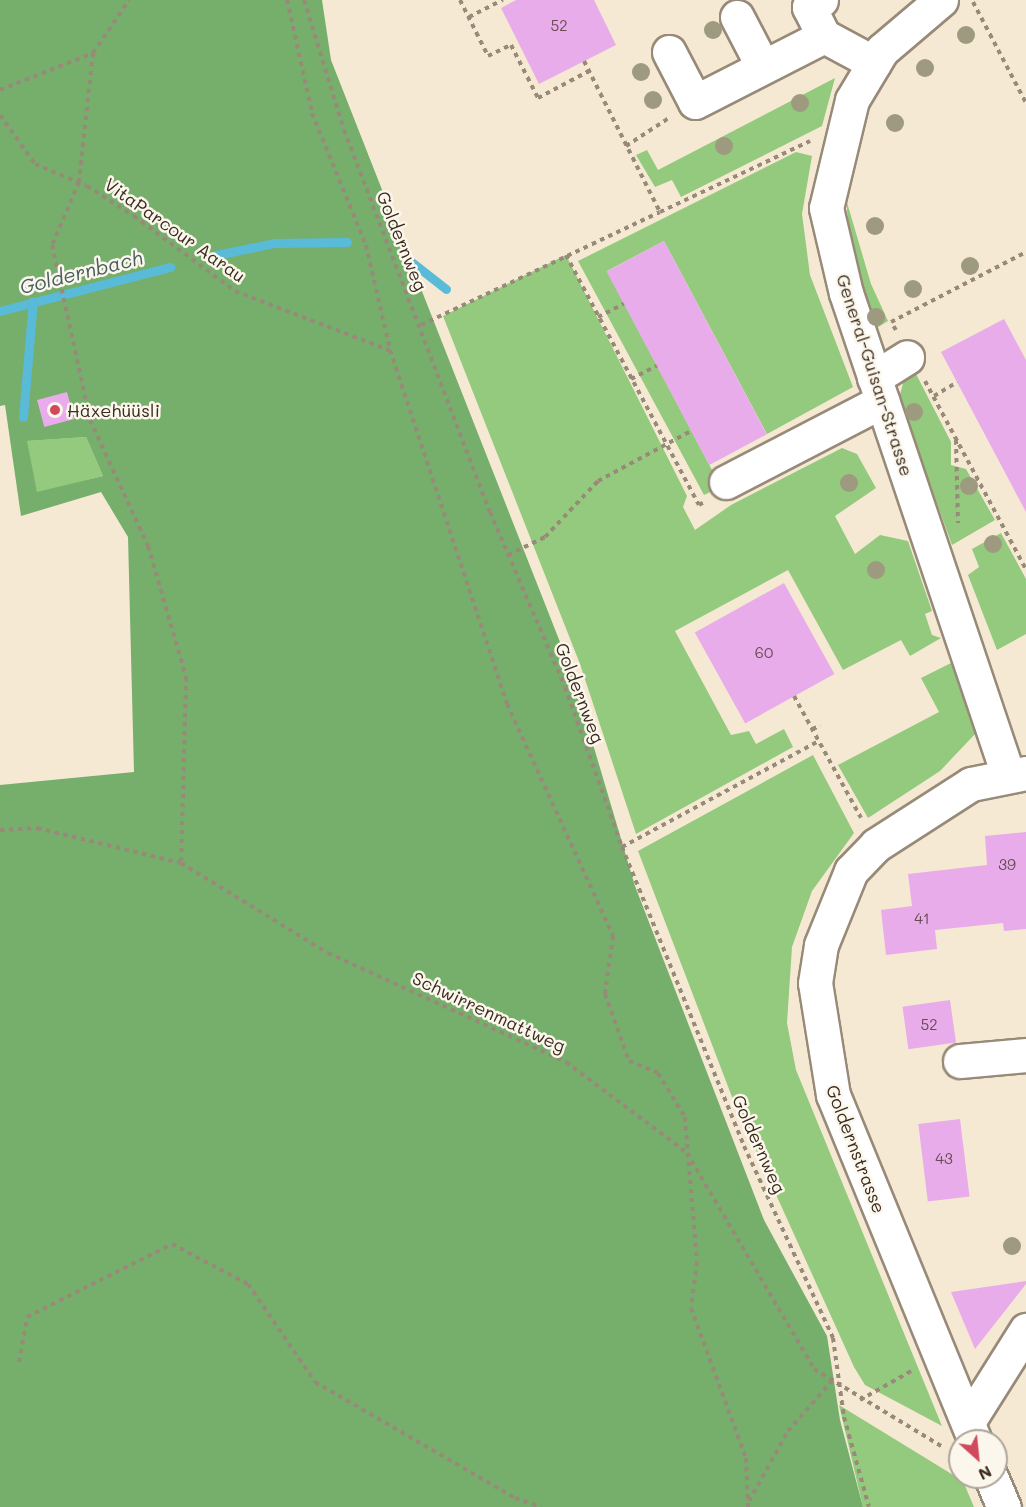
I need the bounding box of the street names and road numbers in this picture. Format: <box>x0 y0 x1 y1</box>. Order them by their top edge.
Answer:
street label: VitaParcour Aarau <box>100 173 250 287</box>
street label: Goldernweg <box>372 188 432 294</box>
street label: General-Guisan-Strasse <box>832 271 918 479</box>
street label: Goldernweg <box>551 640 609 746</box>
street label: Schwirrenmattweg <box>409 967 569 1057</box>
street label: Goldernstrasse <box>822 1082 890 1216</box>
street label: Goldernweg <box>728 1091 790 1197</box>

